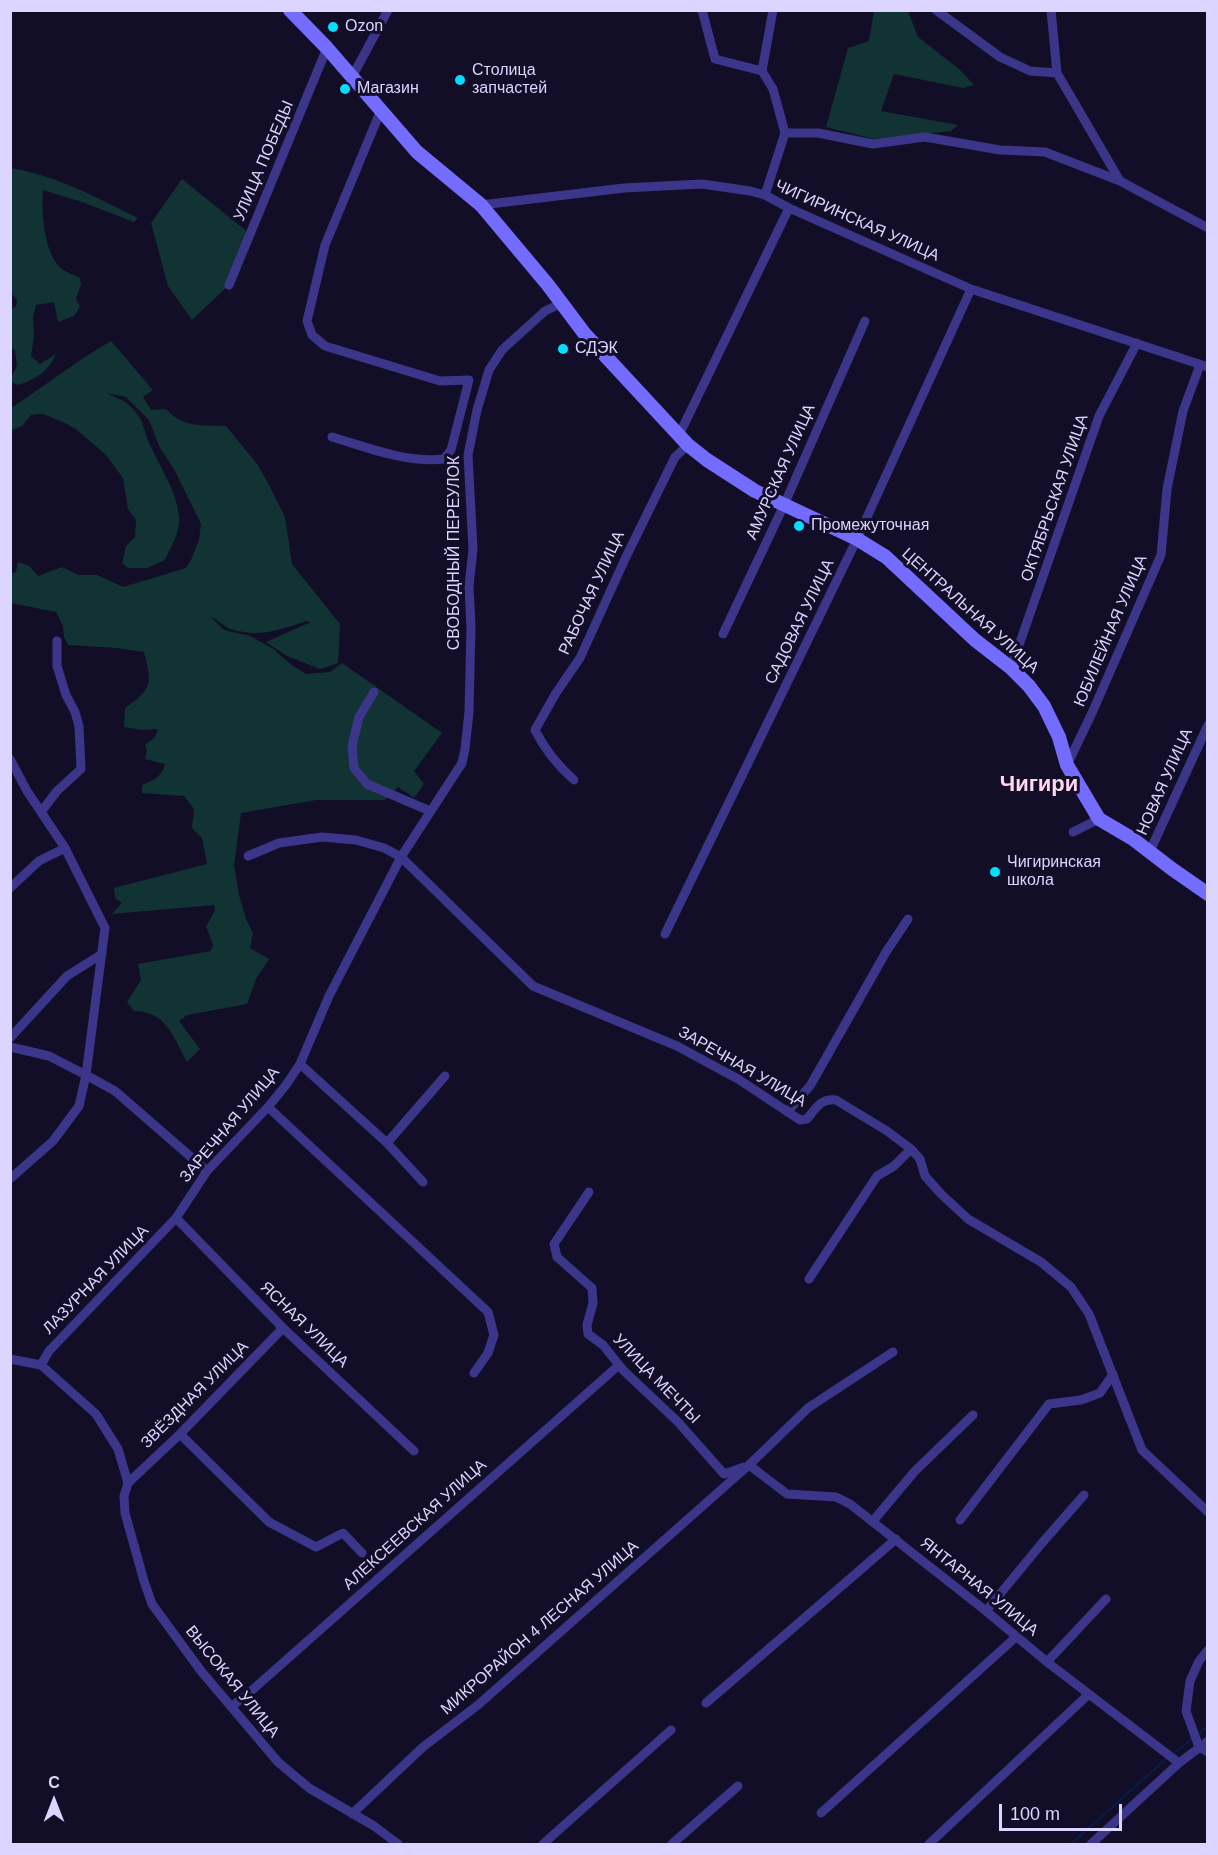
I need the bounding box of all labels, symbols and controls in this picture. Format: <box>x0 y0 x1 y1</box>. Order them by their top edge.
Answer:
place label: Ozon <box>345 17 383 37</box>
marker: Ozon <box>326 20 340 34</box>
place label: Столица запчастей <box>472 61 547 99</box>
marker: Столица запчастей <box>453 73 467 87</box>
place label: Магазин <box>357 79 419 99</box>
marker: Магазин <box>338 82 352 96</box>
street label: УЛИЦА ПОБЕДЫ <box>230 98 298 224</box>
street label: ЧИГИРИНСКАЯ УЛИЦА <box>772 176 942 266</box>
place label: СДЭК <box>575 339 618 359</box>
marker: СДЭК <box>556 342 570 356</box>
street label: АМУРСКАЯ УЛИЦА <box>742 401 820 543</box>
street label: ОКТЯБРЬСКАЯ УЛИЦА <box>1017 412 1093 584</box>
street label: СВОБОДНЫЙ ПЕРЕУЛОК <box>445 456 465 650</box>
place label: Промежуточная <box>811 516 929 536</box>
marker: Промежуточная <box>792 519 806 533</box>
street label: РАБОЧАЯ УЛИЦА <box>555 528 629 658</box>
street label: ЦЕНТРАЛЬНАЯ УЛИЦА <box>898 544 1042 678</box>
street label: ЮБИЛЕЙНАЯ УЛИЦА <box>1070 552 1152 710</box>
street label: САДОВАЯ УЛИЦА <box>761 556 839 688</box>
street label: НОВАЯ УЛИЦА <box>1133 726 1197 838</box>
district label: Чигири <box>1000 772 1078 798</box>
place label: Чигиринская школа <box>1007 853 1101 891</box>
marker: Чигиринская школа <box>988 865 1002 879</box>
street label: ЗАРЕЧНАЯ УЛИЦА <box>675 1023 809 1111</box>
street label: ЗАРЕЧНАЯ УЛИЦА <box>176 1063 284 1187</box>
street label: ЛАЗУРНАЯ УЛИЦА <box>39 1222 153 1338</box>
street label: ЯСНАЯ УЛИЦА <box>256 1278 352 1372</box>
street label: УЛИЦА МЕЧТЫ <box>608 1330 704 1428</box>
street label: ЗВЁЗДНАЯ УЛИЦА <box>137 1337 253 1453</box>
street label: АЛЕКСЕЕВСКАЯ УЛИЦА <box>339 1456 491 1594</box>
street label: ЯНТАРНАЯ УЛИЦА <box>916 1534 1042 1640</box>
street label: МИКРОРАЙОН 4 ЛЕСНАЯ УЛИЦА <box>437 1537 643 1719</box>
street label: ВЫСОКАЯ УЛИЦА <box>181 1622 283 1742</box>
north arrow <box>24 1771 84 1831</box>
text: С <box>48 1774 60 1791</box>
scale bar <box>1002 1792 1125 1830</box>
text: 100 m <box>1010 1804 1060 1824</box>

